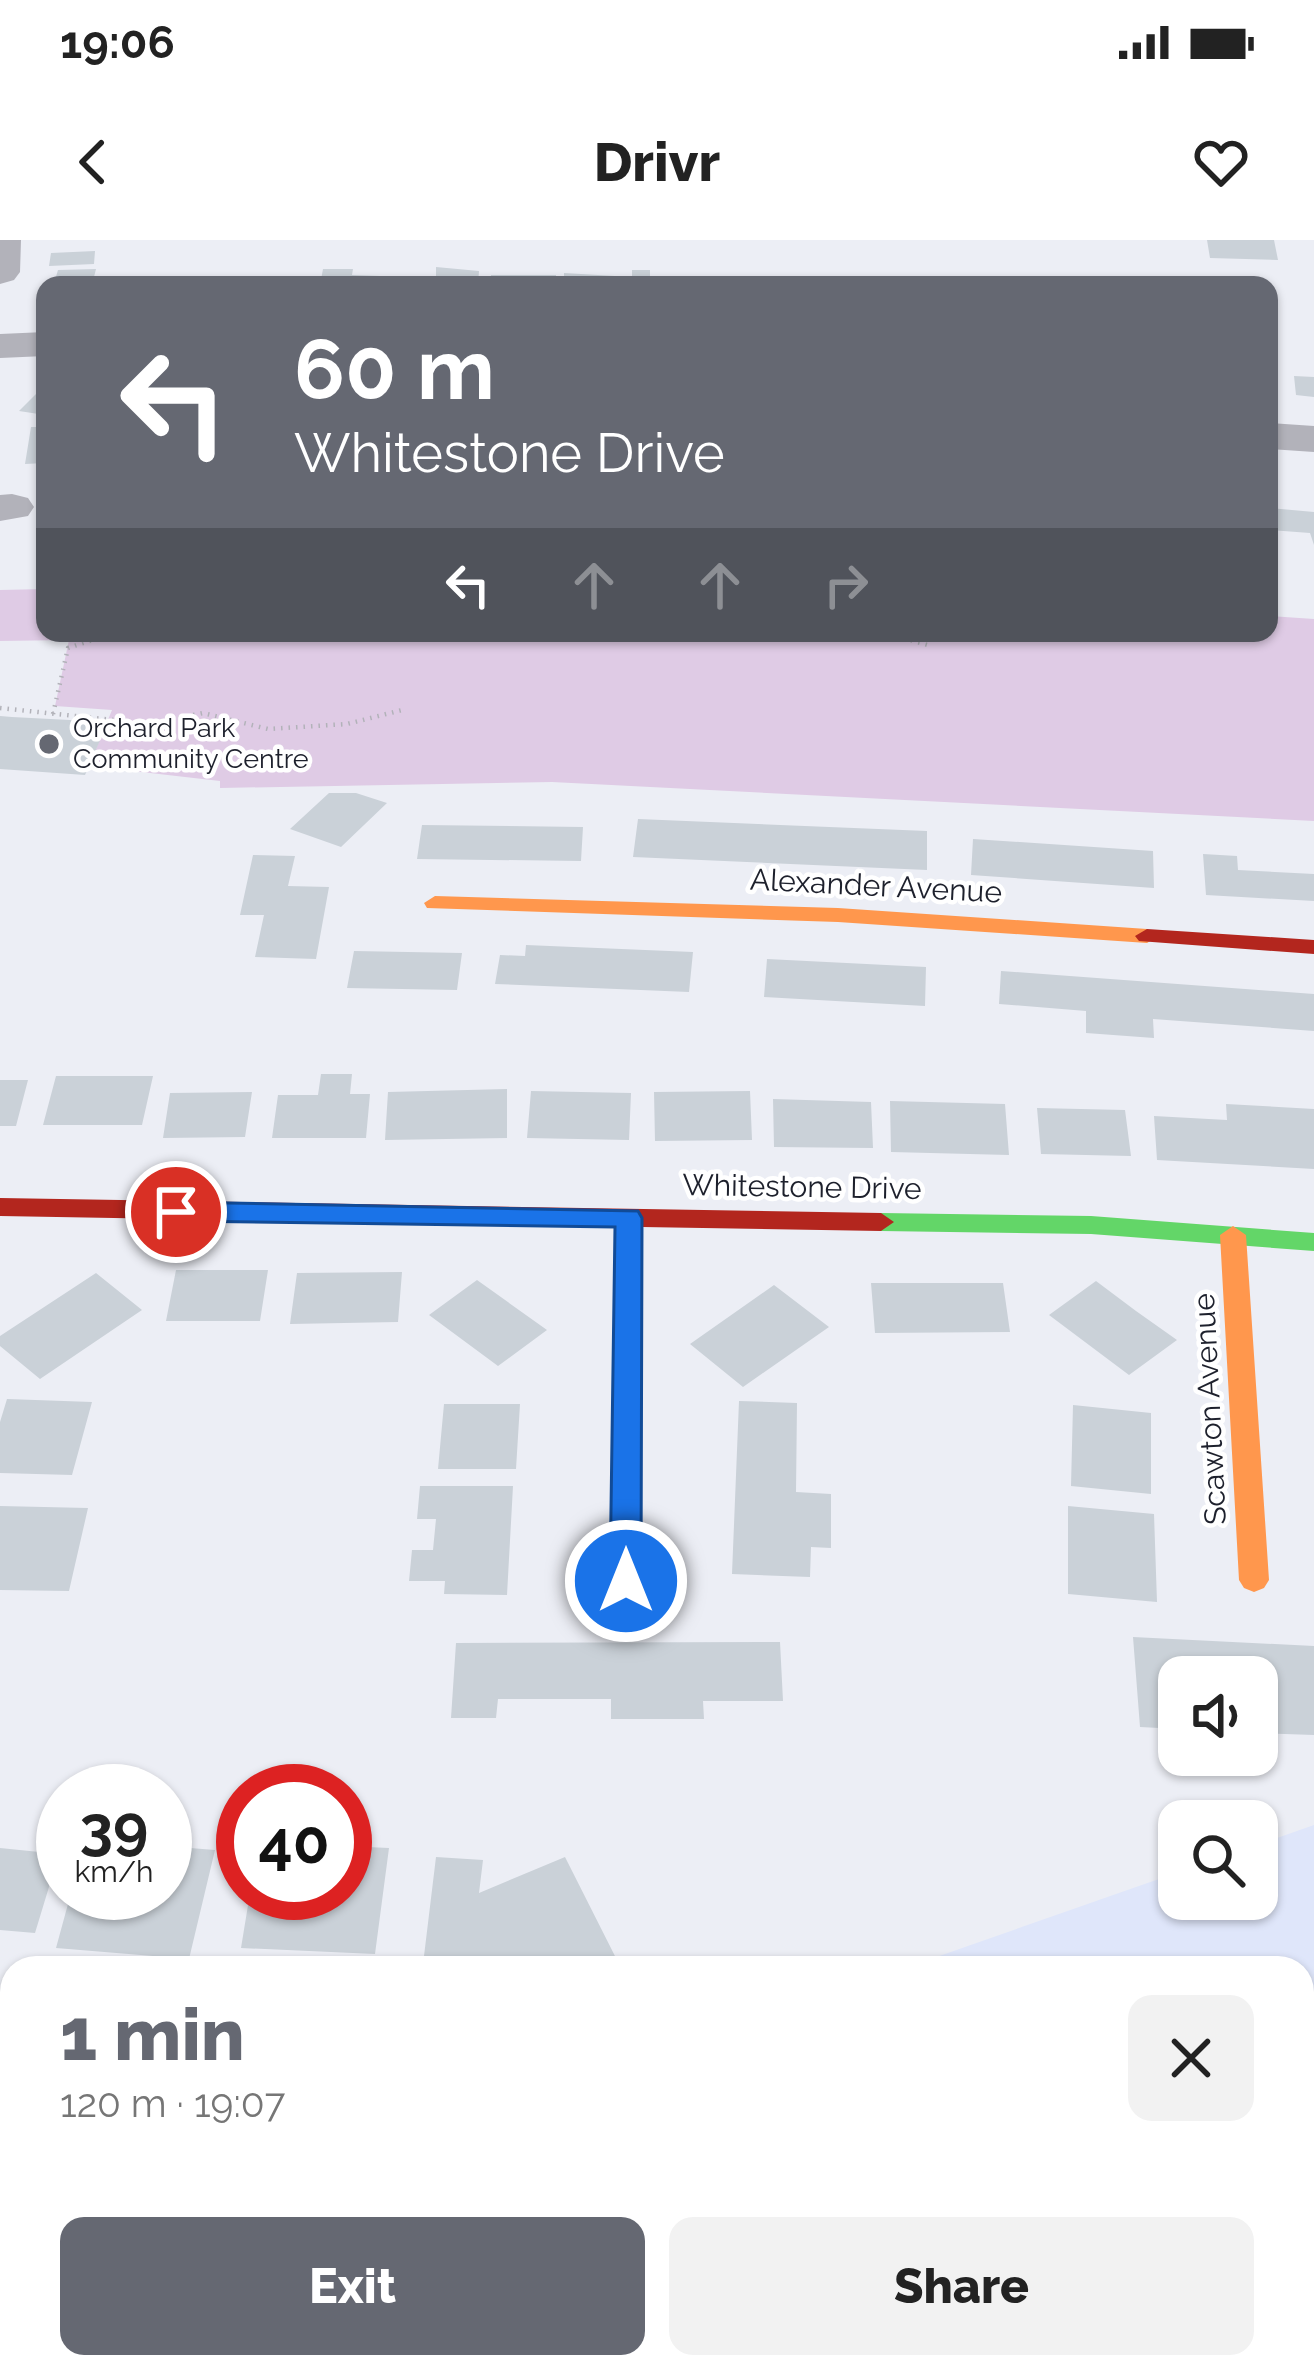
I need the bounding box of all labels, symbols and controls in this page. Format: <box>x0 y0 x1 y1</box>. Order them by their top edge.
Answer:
text: 19:06 <box>60 16 175 69</box>
icon: back <box>60 129 126 195</box>
icon: heart <box>1188 129 1254 195</box>
text: Drivr <box>594 130 720 194</box>
text: 60 m <box>294 320 495 419</box>
icon: left <box>96 324 252 480</box>
text: Whitestone Drive <box>294 421 725 485</box>
icon: left <box>435 552 501 618</box>
icon: ahead <box>561 552 627 618</box>
icon: ahead <box>687 552 753 618</box>
icon: right <box>813 552 879 618</box>
place label: Orchard Park Community Centre <box>73 712 309 774</box>
marker: Orchard Park Community Centre <box>36 731 62 757</box>
street label: Alexander Avenue <box>749 861 1003 910</box>
pin <box>125 1161 227 1263</box>
street label: Whitestone Drive <box>682 1167 922 1206</box>
icon: arrive <box>143 1179 209 1245</box>
street label: Scawton Avenue <box>1186 1292 1233 1526</box>
position arrow <box>563 1518 689 1644</box>
map controls <box>1158 1656 1278 1920</box>
button: sound <box>1158 1656 1278 1776</box>
speed limit sign: 40 <box>216 1764 372 1920</box>
text: 39 <box>80 1792 148 1862</box>
button: search <box>1158 1800 1278 1920</box>
text: km/h <box>74 1854 154 1889</box>
text: 1 min <box>60 1992 245 2077</box>
button: close <box>1128 1995 1254 2121</box>
text: 120 m · 19:07 <box>60 2080 285 2126</box>
button: Exit <box>60 2217 645 2355</box>
button: Share <box>669 2217 1254 2355</box>

